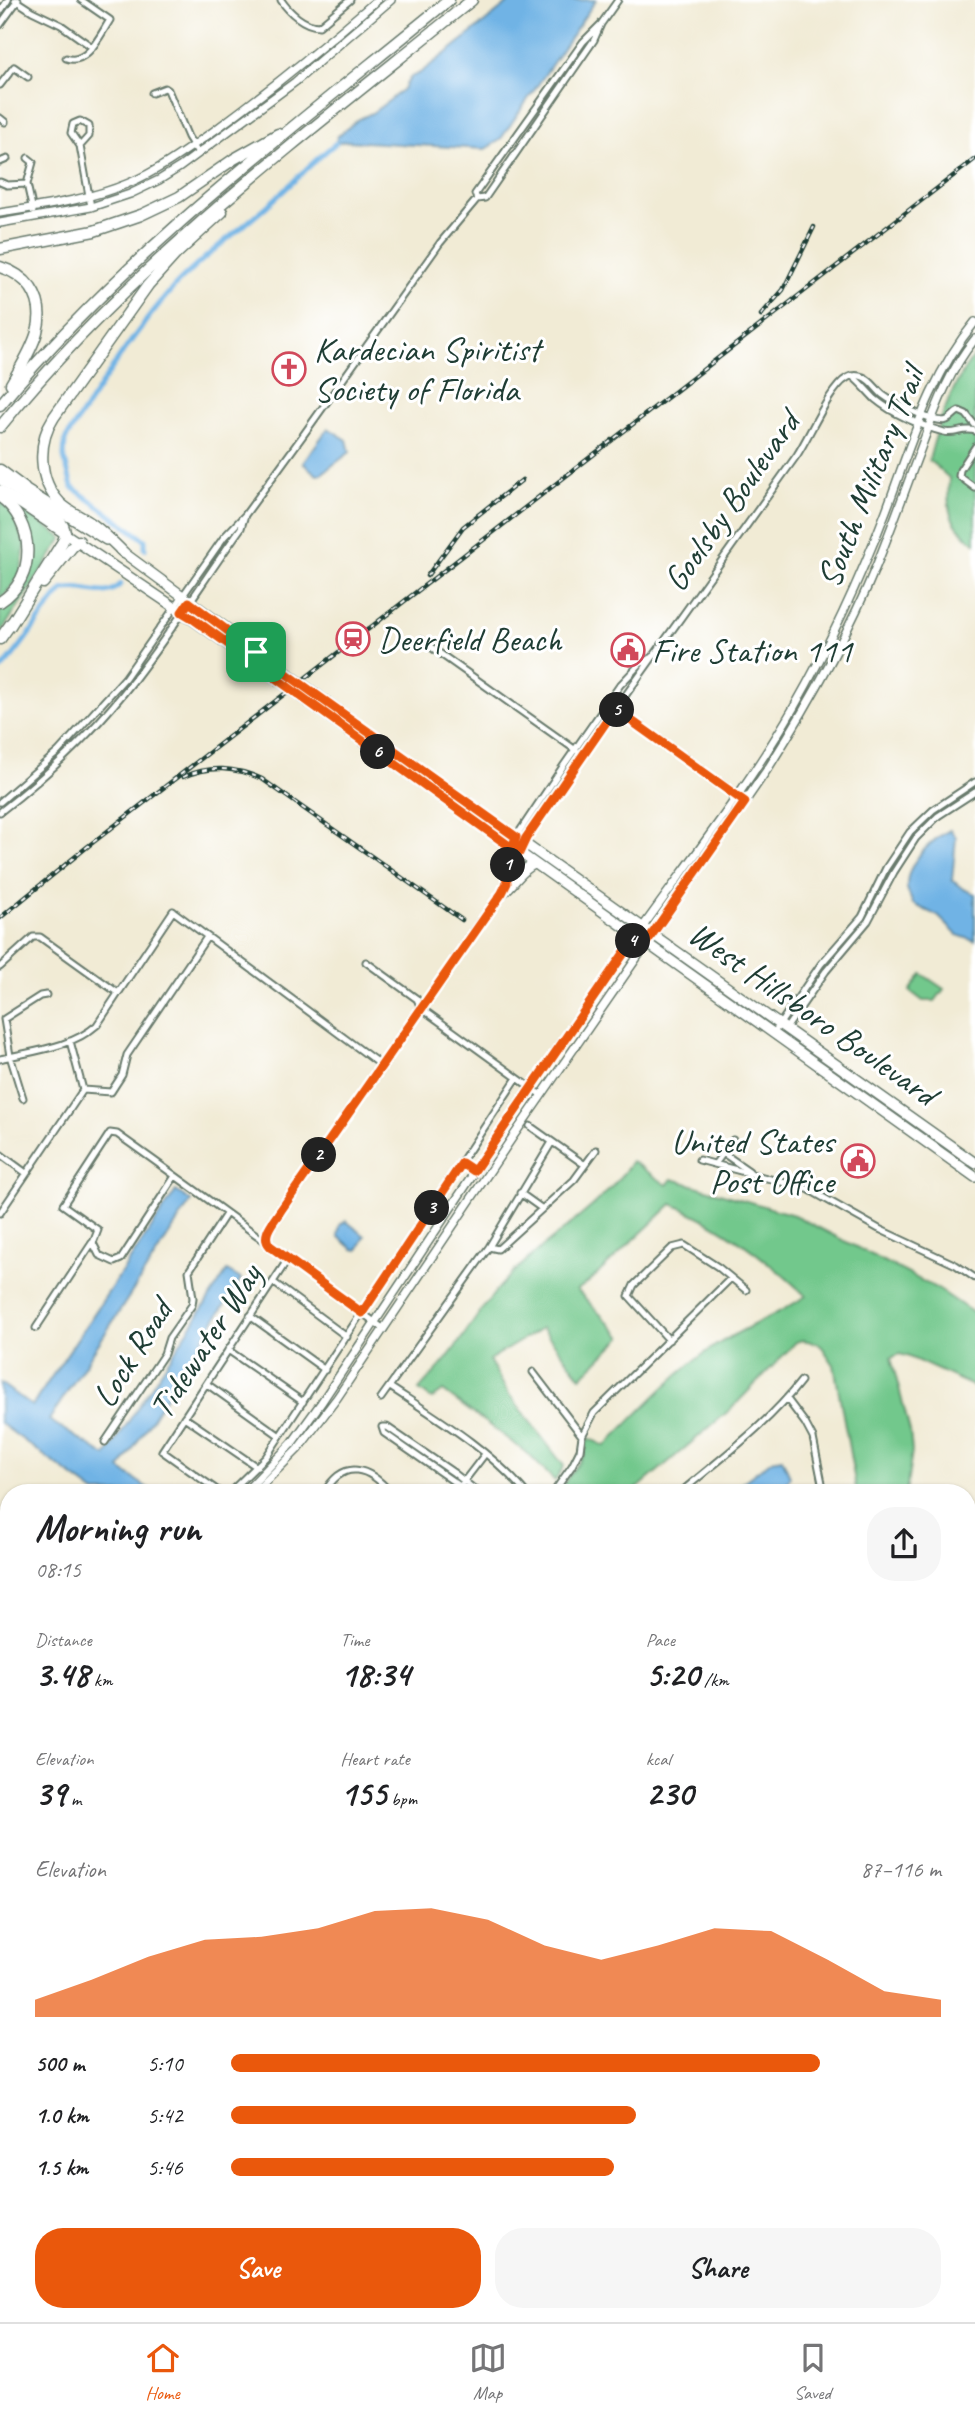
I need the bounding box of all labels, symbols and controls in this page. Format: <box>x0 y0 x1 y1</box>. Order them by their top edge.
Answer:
place label: Kardecian Spiritist Society of Florida <box>314 327 544 412</box>
church icon: Kardecian Spiritist Society of Florida <box>270 350 308 388</box>
street label: South Military Trail <box>806 355 937 594</box>
street label: Goolsby Boulevard <box>653 398 813 600</box>
place label: Deerfield Beach <box>378 617 564 662</box>
station icon: Deerfield Beach <box>334 620 372 658</box>
pin <box>226 622 286 682</box>
place label: Fire Station 111 <box>652 628 854 673</box>
public building icon: Fire Station 111 <box>609 631 647 669</box>
icon: arrive <box>237 633 275 671</box>
pin: 5 <box>600 692 634 728</box>
text: 5 <box>612 697 621 721</box>
pin: 6 <box>360 734 396 770</box>
text: 6 <box>373 739 382 763</box>
pin: 1 <box>490 848 526 882</box>
text: 1 <box>503 852 512 876</box>
street label: West Hillsboro Boulevard <box>680 911 950 1119</box>
pin: 4 <box>616 923 650 958</box>
text: 4 <box>628 928 637 952</box>
place label: United States Post Office <box>671 1119 837 1204</box>
pin: 2 <box>302 1138 336 1172</box>
text: 2 <box>314 1142 323 1166</box>
public building icon: United States Post Office <box>839 1142 877 1180</box>
pin: 3 <box>414 1190 450 1226</box>
text: 3 <box>427 1195 436 1219</box>
street label: Tidewater Way <box>139 1254 273 1427</box>
street label: Lock Road <box>82 1287 186 1416</box>
text: Morning run <box>35 1505 201 1552</box>
button: share <box>867 1507 941 1581</box>
text: 08:15 <box>35 1555 81 1584</box>
text: Distance <box>35 1628 92 1652</box>
text: Time <box>340 1628 369 1652</box>
text: Pace <box>646 1628 675 1652</box>
text: 3.48 <box>35 1652 89 1697</box>
text: 18:34 <box>340 1652 410 1697</box>
text: 5:20 <box>646 1652 699 1697</box>
text: km <box>89 1668 112 1692</box>
text: /km <box>699 1668 729 1692</box>
text: Elevation <box>35 1747 93 1771</box>
text: Heart rate <box>340 1747 410 1771</box>
text: kcal <box>646 1747 671 1771</box>
text: 39 <box>35 1771 66 1816</box>
text: 155 <box>340 1771 386 1816</box>
text: 230 <box>646 1771 693 1816</box>
text: m <box>66 1787 81 1811</box>
text: bpm <box>386 1787 417 1811</box>
text: Elevation <box>35 1855 106 1884</box>
text: 87–116 m <box>861 1855 941 1884</box>
text: 500 m <box>35 2049 84 2078</box>
text: 5:10 <box>147 2049 183 2078</box>
text: 1.0 km <box>35 2101 89 2130</box>
text: 5:42 <box>147 2101 183 2130</box>
text: 1.5 km <box>35 2153 88 2182</box>
text: 5:46 <box>147 2153 183 2182</box>
button: Save <box>35 2228 481 2308</box>
button: Share <box>495 2228 941 2308</box>
tab: Home <box>144 2339 182 2405</box>
tab: Map <box>469 2339 507 2405</box>
tab: Saved <box>794 2339 832 2405</box>

